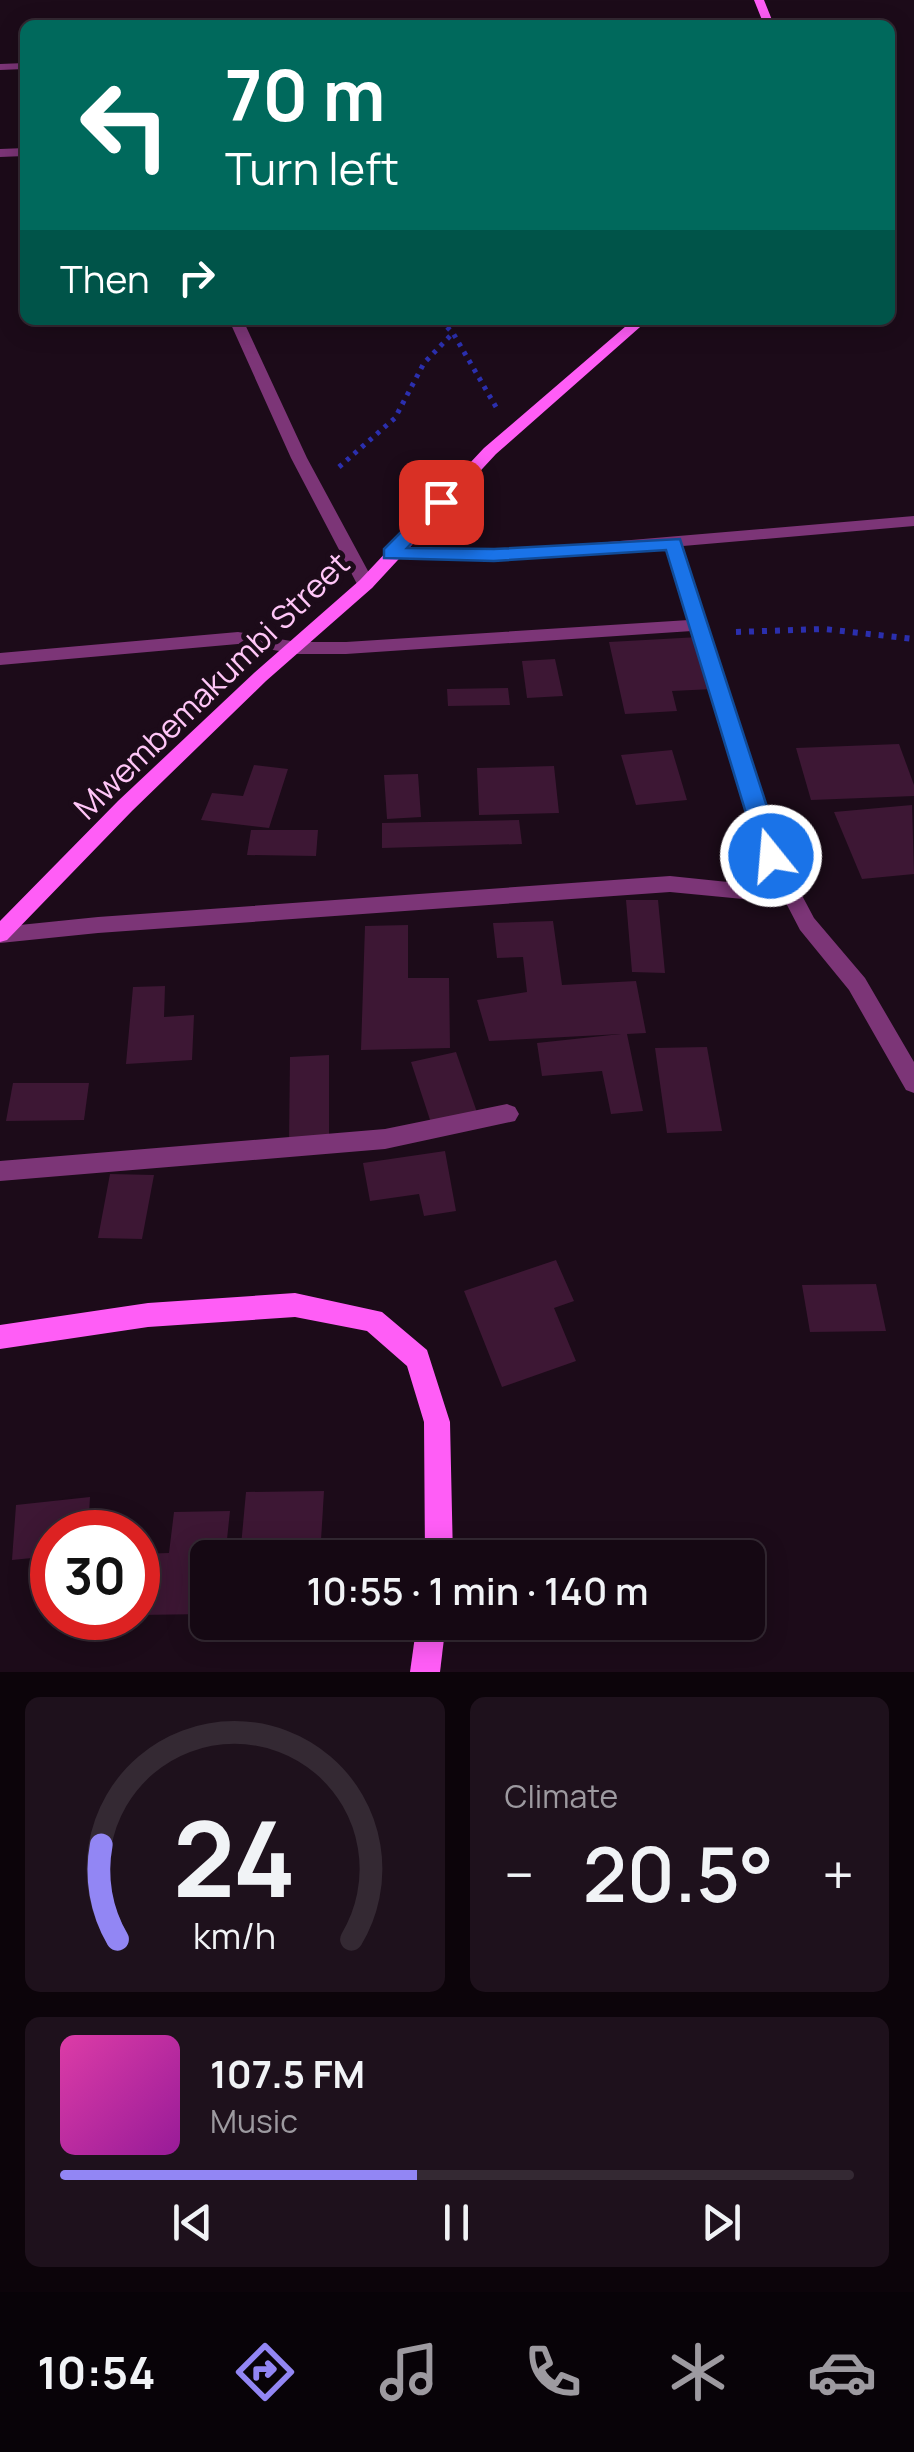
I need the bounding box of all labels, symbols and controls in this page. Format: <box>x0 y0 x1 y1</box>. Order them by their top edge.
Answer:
text: 70 m <box>225 46 385 142</box>
icon: left <box>60 60 190 190</box>
text: Turn left <box>225 137 399 199</box>
icon: right <box>169 250 224 305</box>
text: Then <box>60 252 149 304</box>
pin <box>399 460 484 545</box>
icon: arrive <box>414 475 469 530</box>
street label: Mwembemakumbi Street <box>64 542 359 829</box>
position arrow <box>719 804 823 908</box>
speed limit sign: 30 <box>30 1510 160 1640</box>
text: 10:55 · 1 min · 140 m <box>307 1564 648 1616</box>
text: Climate <box>505 1774 618 1818</box>
text: 24 <box>173 1786 296 1928</box>
text: 20.5° <box>583 1822 774 1925</box>
text: − <box>505 1836 534 1912</box>
text: + <box>822 1836 854 1912</box>
text: km/h <box>193 1911 276 1960</box>
text: 107.5 FM <box>210 2047 365 2099</box>
text: Music <box>210 2099 298 2143</box>
icon: previous <box>165 2195 220 2250</box>
icon: pause <box>429 2195 484 2250</box>
icon: next <box>694 2195 749 2250</box>
icon: directions <box>230 2337 300 2407</box>
icon: music <box>374 2337 444 2407</box>
icon: phone <box>518 2337 588 2407</box>
icon: climate <box>663 2337 733 2407</box>
icon: car <box>807 2337 877 2407</box>
text: 10:54 <box>37 2341 156 2403</box>

